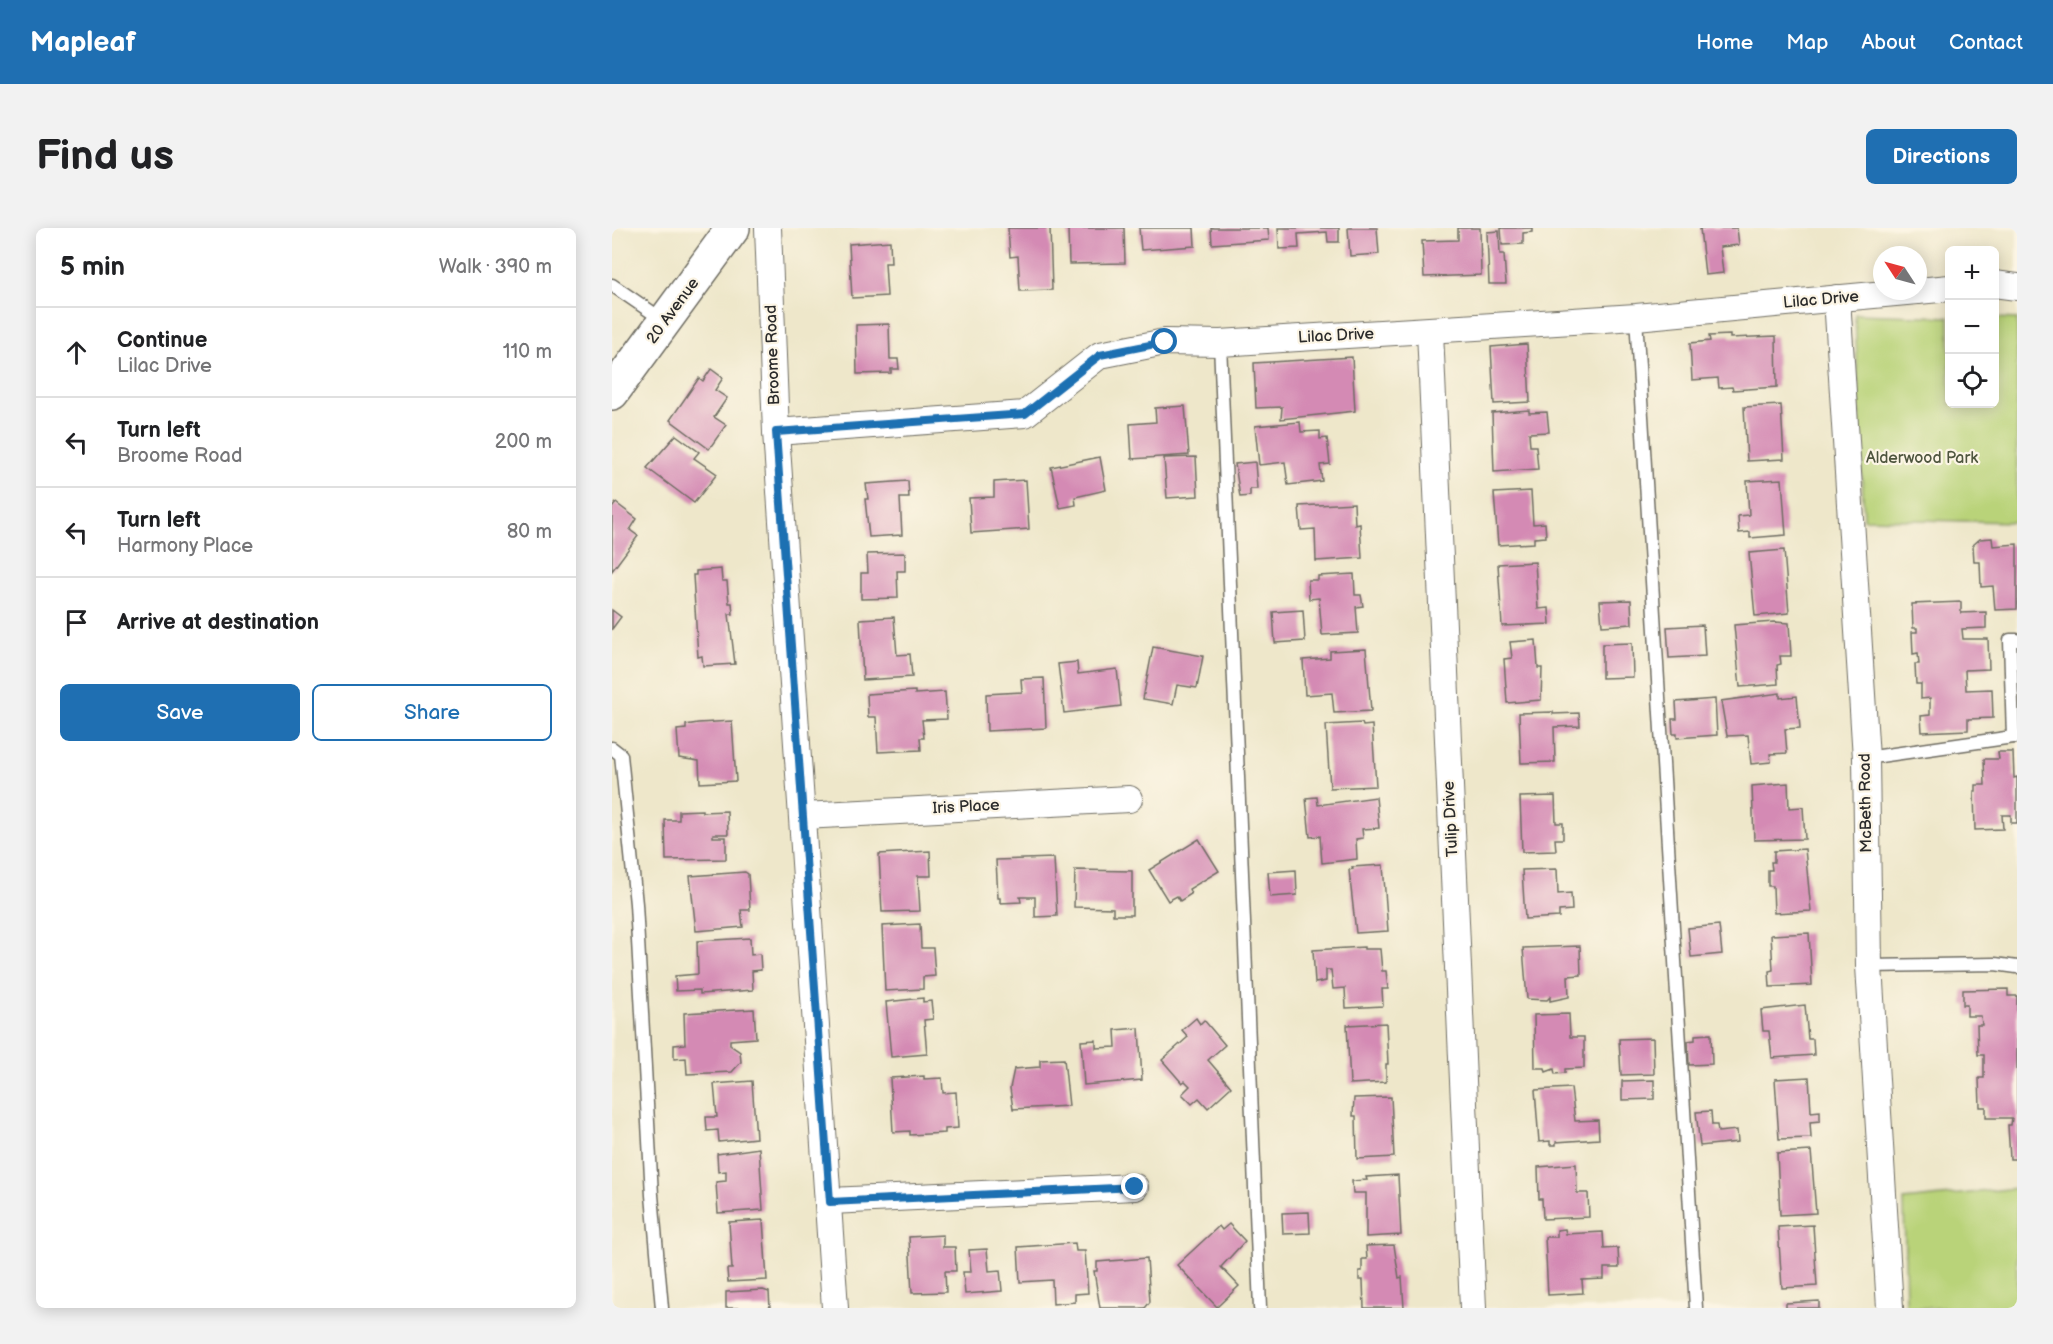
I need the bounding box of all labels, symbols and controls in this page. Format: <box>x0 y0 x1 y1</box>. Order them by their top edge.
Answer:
text: Mapleaf <box>30 26 136 59</box>
text: Home <box>1696 30 1753 55</box>
text: Map <box>1786 30 1828 55</box>
text: About <box>1861 30 1916 55</box>
text: Contact <box>1949 30 2023 55</box>
button: Directions <box>1866 129 2017 184</box>
text: Find us <box>36 131 174 182</box>
north arrow <box>1873 246 1927 300</box>
map controls <box>1945 246 1999 408</box>
button: + <box>1945 246 1999 300</box>
text: 5 min <box>60 252 125 283</box>
text: Walk · 390 m <box>439 255 552 279</box>
street label: 20 Avenue <box>643 274 704 348</box>
street label: Lilac Drive <box>1782 287 1860 313</box>
button: − <box>1945 300 1999 354</box>
street label: Broome Road <box>762 305 784 405</box>
street label: Lilac Drive <box>1298 325 1375 347</box>
text: Continue <box>117 327 207 354</box>
route start <box>1151 328 1177 354</box>
icon: ahead <box>60 336 93 369</box>
text: 110 m <box>503 340 552 364</box>
text: Lilac Drive <box>117 354 212 378</box>
button: locate <box>1945 354 1999 408</box>
text: Turn left <box>117 417 201 444</box>
icon: left <box>60 426 93 459</box>
text: 200 m <box>495 430 552 454</box>
text: Broome Road <box>117 444 242 468</box>
park label: Alderwood Park <box>1866 449 1978 468</box>
text: Turn left <box>117 507 201 534</box>
icon: left <box>60 516 93 549</box>
text: 80 m <box>507 520 552 544</box>
text: Harmony Place <box>117 534 253 558</box>
icon: arrive <box>60 606 93 639</box>
text: Arrive at destination <box>117 609 319 636</box>
button: Save <box>60 684 300 741</box>
button: Share <box>312 684 552 741</box>
street label: McBeth Road <box>1856 753 1876 853</box>
street label: Tulip Drive <box>1440 780 1462 857</box>
street label: Iris Place <box>932 796 1001 818</box>
route end <box>1121 1173 1147 1199</box>

